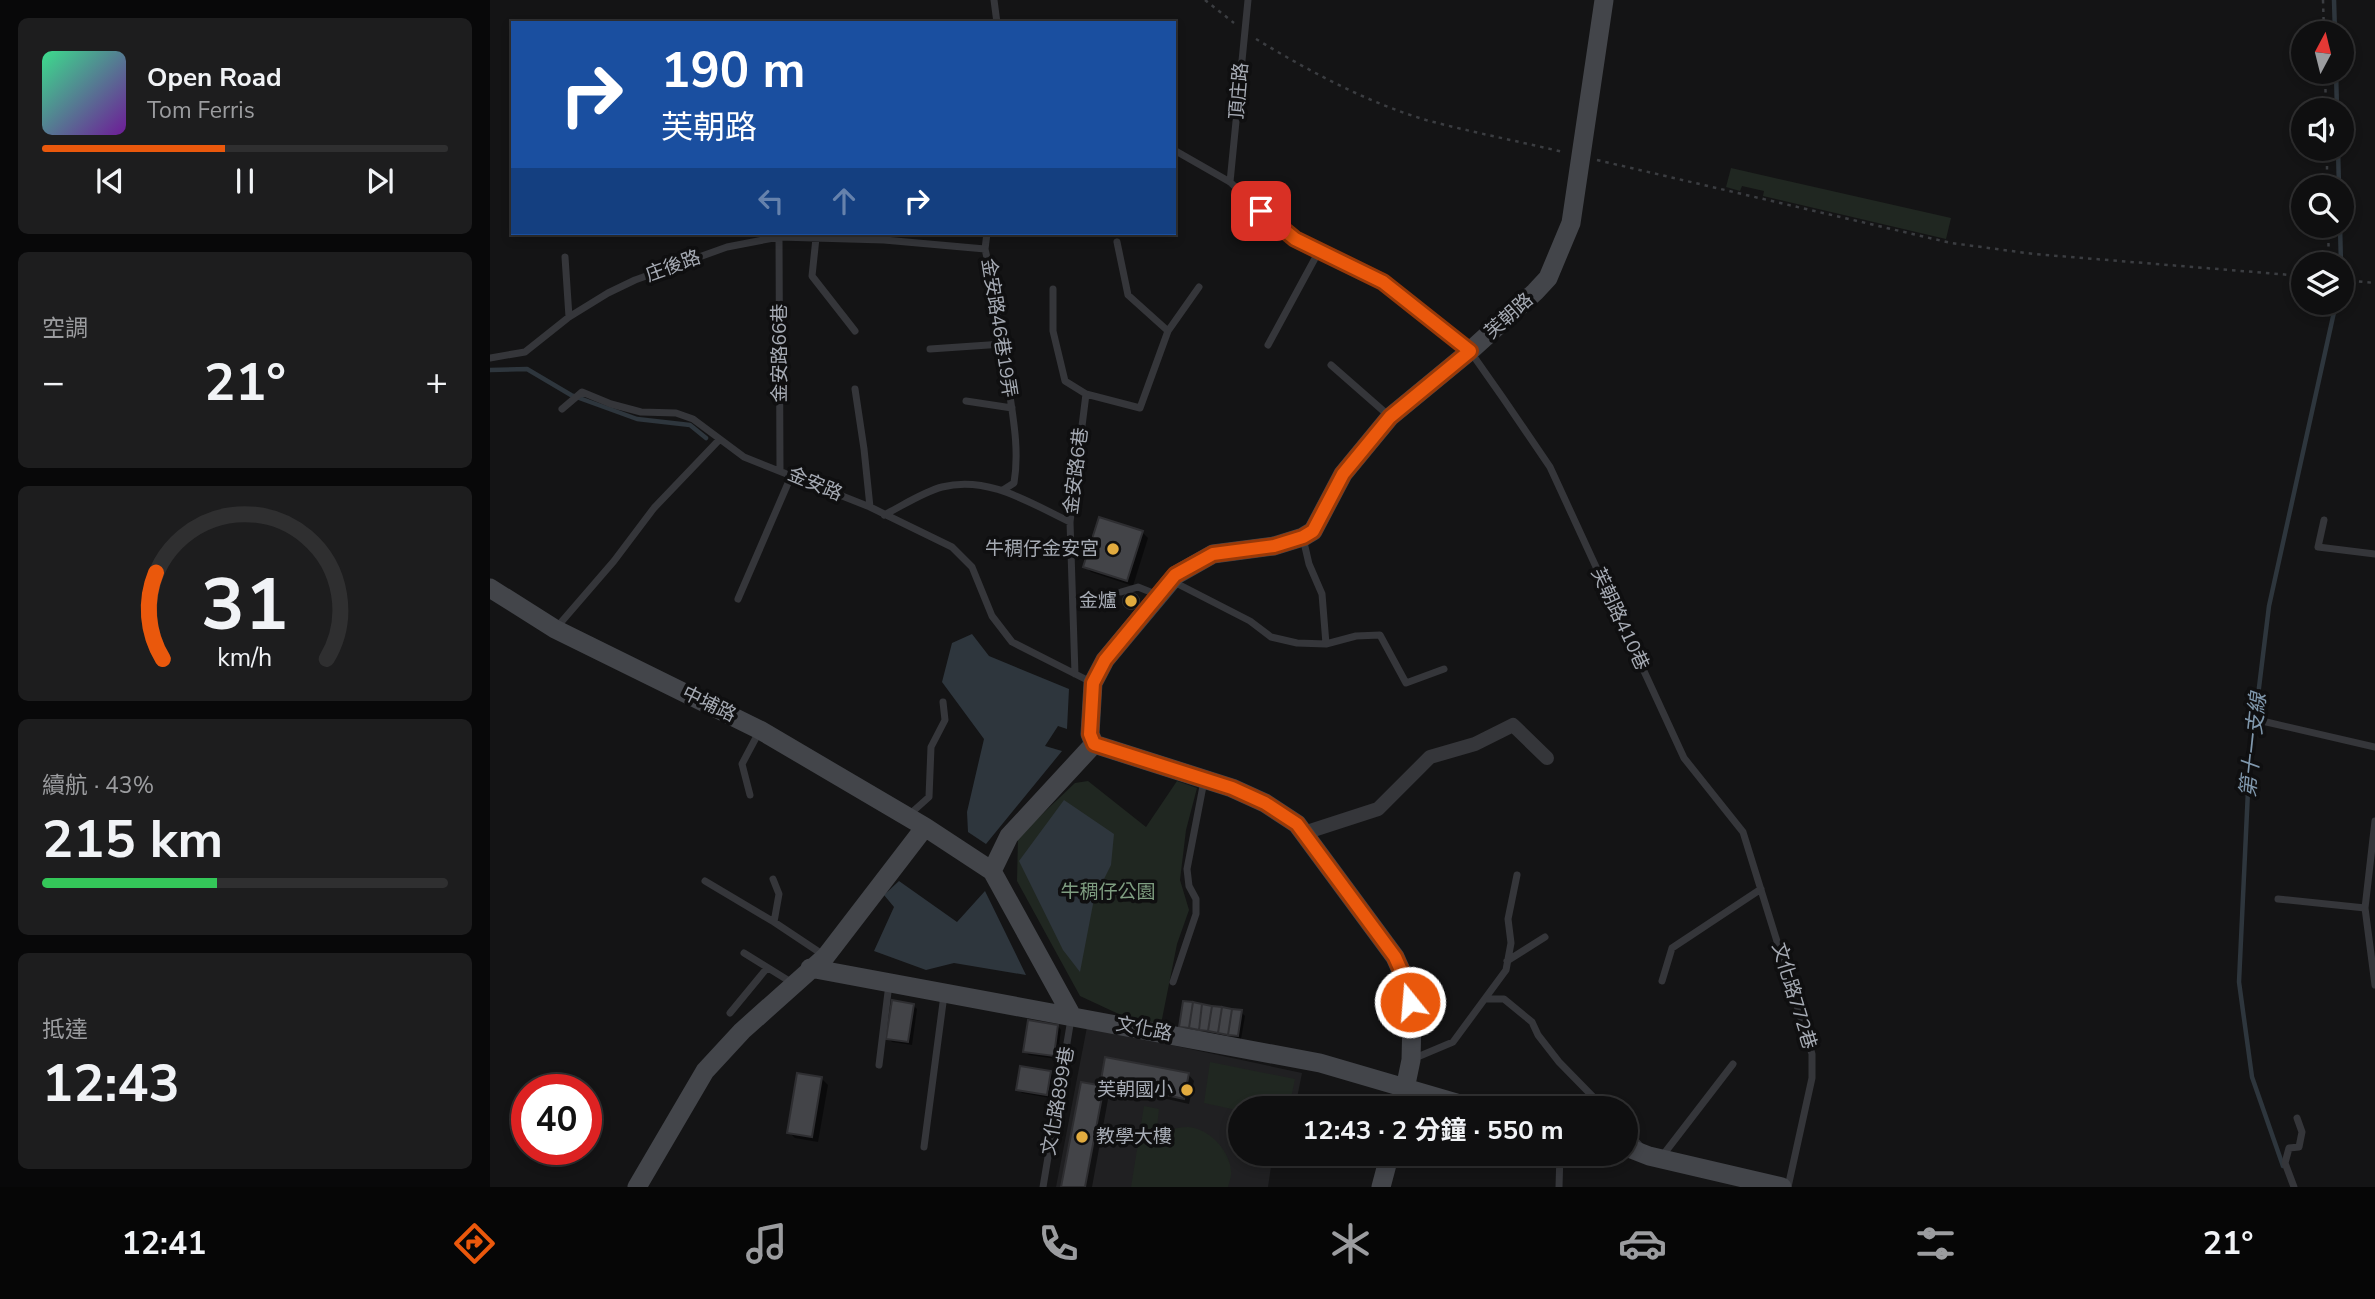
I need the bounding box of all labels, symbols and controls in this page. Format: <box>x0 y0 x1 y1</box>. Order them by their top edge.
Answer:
north arrow <box>2291 21 2354 84</box>
map controls <box>2291 21 2354 315</box>
text: 190 m <box>661 37 805 104</box>
icon: right <box>546 49 637 140</box>
text: Open Road <box>147 60 282 95</box>
street label: 頂庄路 <box>1224 61 1254 121</box>
text: Tom Ferris <box>147 95 255 126</box>
button: sound <box>2291 98 2354 161</box>
text: 芙朝路 <box>661 106 757 149</box>
icon: previous <box>91 162 129 200</box>
icon: pause <box>226 162 264 200</box>
icon: next <box>361 162 399 200</box>
button: search <box>2291 175 2354 238</box>
pin <box>1231 181 1291 241</box>
icon: left <box>752 182 790 220</box>
icon: ahead <box>825 182 863 220</box>
icon: right <box>898 182 936 220</box>
icon: arrive <box>1242 192 1280 230</box>
street label: 庄後路 <box>642 244 704 288</box>
button: layers <box>2291 252 2354 315</box>
street label: 金安路46巷19弄 <box>975 257 1023 399</box>
street label: 芙朝路 <box>1479 287 1539 345</box>
street label: 金安路66巷 <box>767 304 793 402</box>
text: 空調 <box>42 313 88 344</box>
text: 21° <box>204 347 286 418</box>
text: − <box>42 357 65 408</box>
text: + <box>425 357 448 408</box>
street label: 金安路6巷 <box>1058 426 1094 516</box>
street label: 金安路 <box>784 461 846 507</box>
place label: 牛稠仔金安宮 <box>985 536 1099 562</box>
marker: 牛稠仔金安宮 <box>1105 541 1121 557</box>
text: 31 <box>201 556 289 656</box>
street label: 芙朝路410巷 <box>1585 564 1655 674</box>
place label: 金爐 <box>1079 588 1117 614</box>
marker: 金爐 <box>1123 593 1139 609</box>
text: km/h <box>217 641 273 675</box>
street label: 中埔路 <box>678 680 740 728</box>
water label: 第十一支線 <box>2234 689 2273 799</box>
text: 續航 · 43% <box>42 770 154 801</box>
text: 215 km <box>42 804 223 875</box>
park label: 牛稠仔公園 <box>1060 879 1156 905</box>
street label: 文化路772巷 <box>1765 940 1823 1052</box>
position arrow <box>1373 965 1447 1039</box>
street label: 文化路 <box>1114 1011 1174 1047</box>
text: 抵達 <box>42 1014 88 1045</box>
street label: 文化路899巷 <box>1036 1044 1080 1158</box>
text: 12:43 <box>42 1048 180 1119</box>
speed limit sign: 40 <box>511 1074 602 1165</box>
place label: 芙朝國小 <box>1097 1077 1173 1103</box>
marker: 芙朝國小 <box>1179 1082 1195 1098</box>
text: 12:43 · 2 分鐘 · 550 m <box>1302 1113 1564 1148</box>
place label: 教學大樓 <box>1096 1124 1172 1150</box>
marker: 教學大樓 <box>1074 1129 1090 1145</box>
icon: directions <box>450 1219 499 1268</box>
icon: music <box>742 1219 791 1268</box>
icon: phone <box>1034 1219 1083 1268</box>
icon: climate <box>1326 1219 1375 1268</box>
icon: car <box>1618 1219 1667 1268</box>
icon: filters <box>1911 1219 1960 1268</box>
text: 12:41 <box>122 1222 206 1265</box>
text: 21° <box>2203 1222 2253 1265</box>

